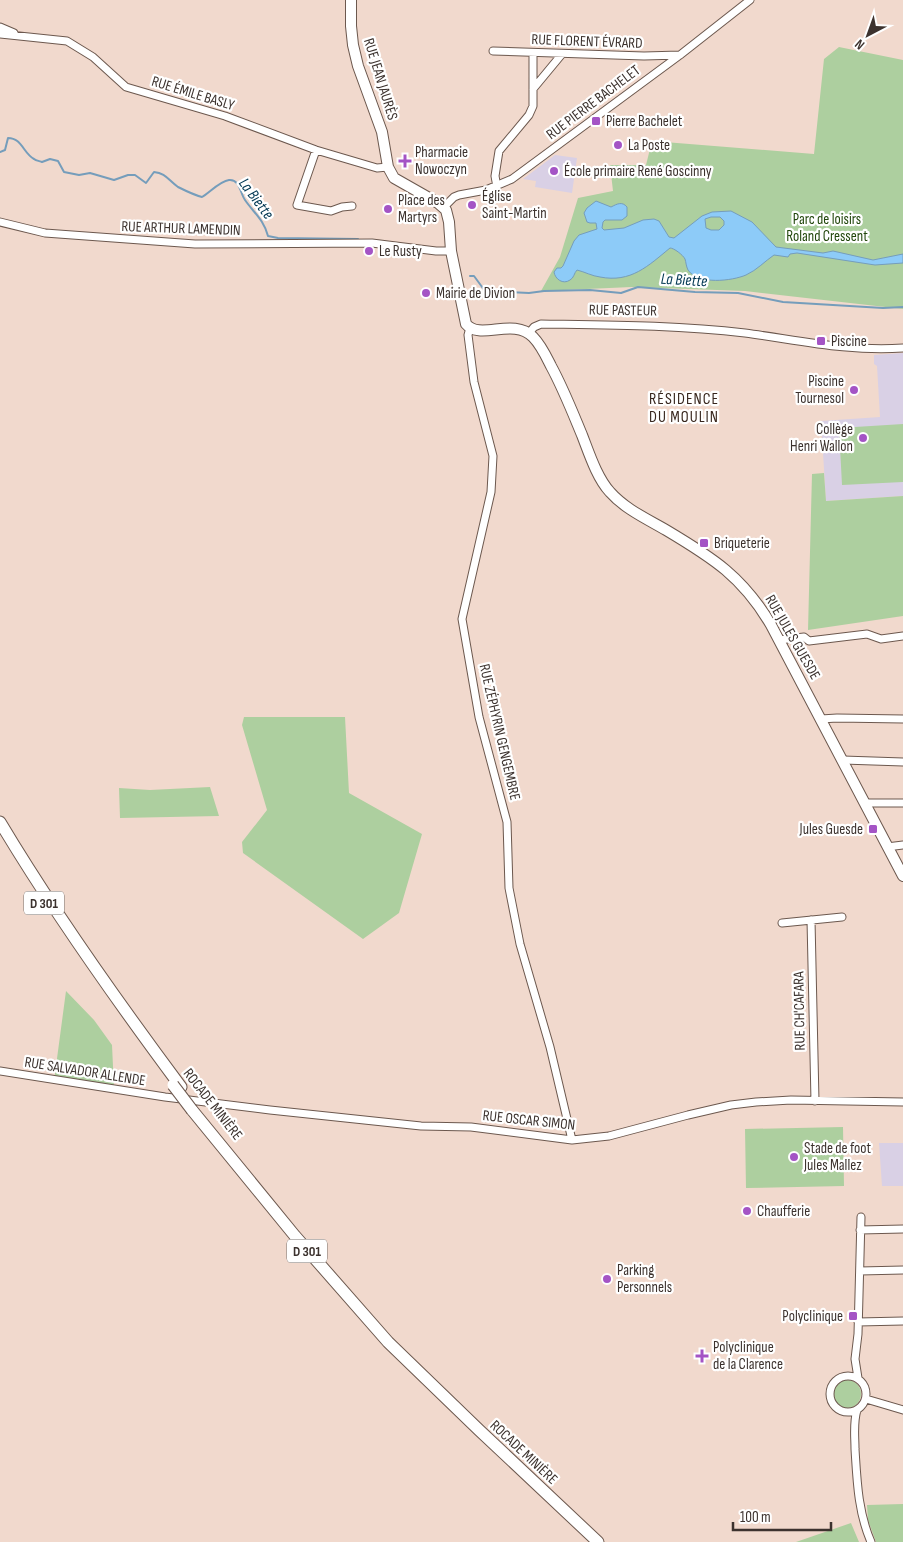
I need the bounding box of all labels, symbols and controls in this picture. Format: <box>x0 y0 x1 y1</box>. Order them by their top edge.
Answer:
north arrow <box>843 10 893 60</box>
street label: RUE FLORENT ÉVRARD <box>531 30 643 53</box>
street label: RUE JEAN JAURÈS <box>359 36 402 122</box>
text: N <box>851 36 868 53</box>
street label: RUE PIERRE BACHELET <box>543 61 644 144</box>
street label: RUE ÉMILE BASLY <box>149 72 237 115</box>
place label: Pierre Bachelet <box>606 112 683 131</box>
marker: Pierre Bachelet <box>590 115 602 127</box>
place label: La Poste <box>628 136 670 155</box>
marker: La Poste <box>612 139 624 151</box>
place label: Pharmacie Nowoczyn <box>415 143 468 179</box>
marker: Pharmacie Nowoczyn <box>399 155 411 167</box>
place label: École primaire René Goscinny <box>564 162 712 181</box>
marker: École primaire René Goscinny <box>548 165 560 177</box>
water label: La Biette <box>234 175 277 223</box>
place label: Église Saint-Martin <box>482 187 547 223</box>
place label: Place des Martyrs <box>398 191 445 227</box>
marker: Église Saint-Martin <box>466 199 478 211</box>
marker: Place des Martyrs <box>382 203 394 215</box>
park label: Parc de loisirs Roland Cressent <box>786 210 868 246</box>
street label: RUE ARTHUR LAMENDIN <box>121 217 241 240</box>
place label: Le Rusty <box>379 242 422 261</box>
marker: Le Rusty <box>363 245 375 257</box>
water label: La Biette <box>660 270 708 291</box>
place label: Mairie de Divion <box>436 284 515 303</box>
marker: Mairie de Divion <box>420 287 432 299</box>
street label: RUE PASTEUR <box>589 300 657 321</box>
place label: Piscine <box>831 332 867 351</box>
marker: Piscine <box>815 335 827 347</box>
place label: Piscine Tournesol <box>795 372 844 408</box>
marker: Piscine Tournesol <box>848 384 860 396</box>
district label: RÉSIDENCE DU MOULIN <box>649 390 719 427</box>
place label: Collège Henri Wallon <box>790 420 853 456</box>
marker: Collège Henri Wallon <box>857 432 869 444</box>
place label: Briqueterie <box>714 534 770 553</box>
marker: Briqueterie <box>698 537 710 549</box>
street label: RUE JULES GUESDE <box>761 591 825 683</box>
street label: RUE ZÉPHYRIN GENGEMBRE <box>475 662 524 802</box>
place label: Jules Guesde <box>799 820 863 839</box>
marker: Jules Guesde <box>867 823 879 835</box>
road number: D 301 <box>24 891 64 914</box>
street label: RUE CH'CAFARA <box>789 971 810 1051</box>
street label: RUE SALVADOR ALLENDE <box>23 1053 147 1090</box>
street label: ROCADE MINIÈRE <box>179 1065 247 1144</box>
street label: RUE OSCAR SIMON <box>482 1106 576 1135</box>
place label: Stade de foot Jules Mallez <box>803 1139 871 1175</box>
marker: Stade de foot Jules Mallez <box>788 1151 800 1163</box>
place label: Chaufferie <box>757 1202 810 1221</box>
marker: Chaufferie <box>741 1205 753 1217</box>
road number: D 301 <box>287 1240 327 1262</box>
place label: Parking Personnels <box>617 1261 672 1297</box>
marker: Parking Personnels <box>601 1273 613 1285</box>
place label: Polyclinique <box>782 1307 843 1326</box>
marker: Polyclinique <box>847 1310 859 1322</box>
place label: Polyclinique de la Clarence <box>713 1338 783 1374</box>
marker: Polyclinique de la Clarence <box>695 1349 709 1363</box>
street label: ROCADE MINIÈRE <box>486 1416 562 1489</box>
scale bar <box>733 1500 830 1532</box>
text: 100 m <box>740 1508 771 1527</box>

